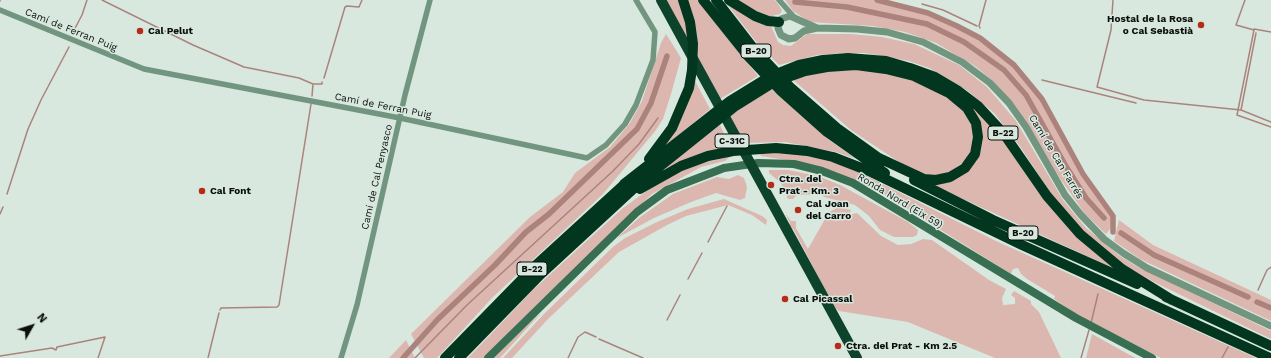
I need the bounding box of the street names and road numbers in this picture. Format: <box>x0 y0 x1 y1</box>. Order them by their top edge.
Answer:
street label: Camí de Ferran Puig <box>23 6 119 54</box>
road number: B-20 <box>741 44 771 58</box>
street label: Camí de Ferran Puig <box>334 91 432 121</box>
street label: Camí de Can Farrés <box>1026 113 1086 201</box>
street label: Camí de Cal Penyasco <box>359 123 395 231</box>
road number: B-22 <box>988 126 1018 140</box>
road number: C-31C <box>715 134 749 148</box>
street label: Ronda Nord (Eix 59) <box>855 171 945 231</box>
road number: B-20 <box>1008 226 1038 240</box>
road number: B-22 <box>517 262 547 276</box>

